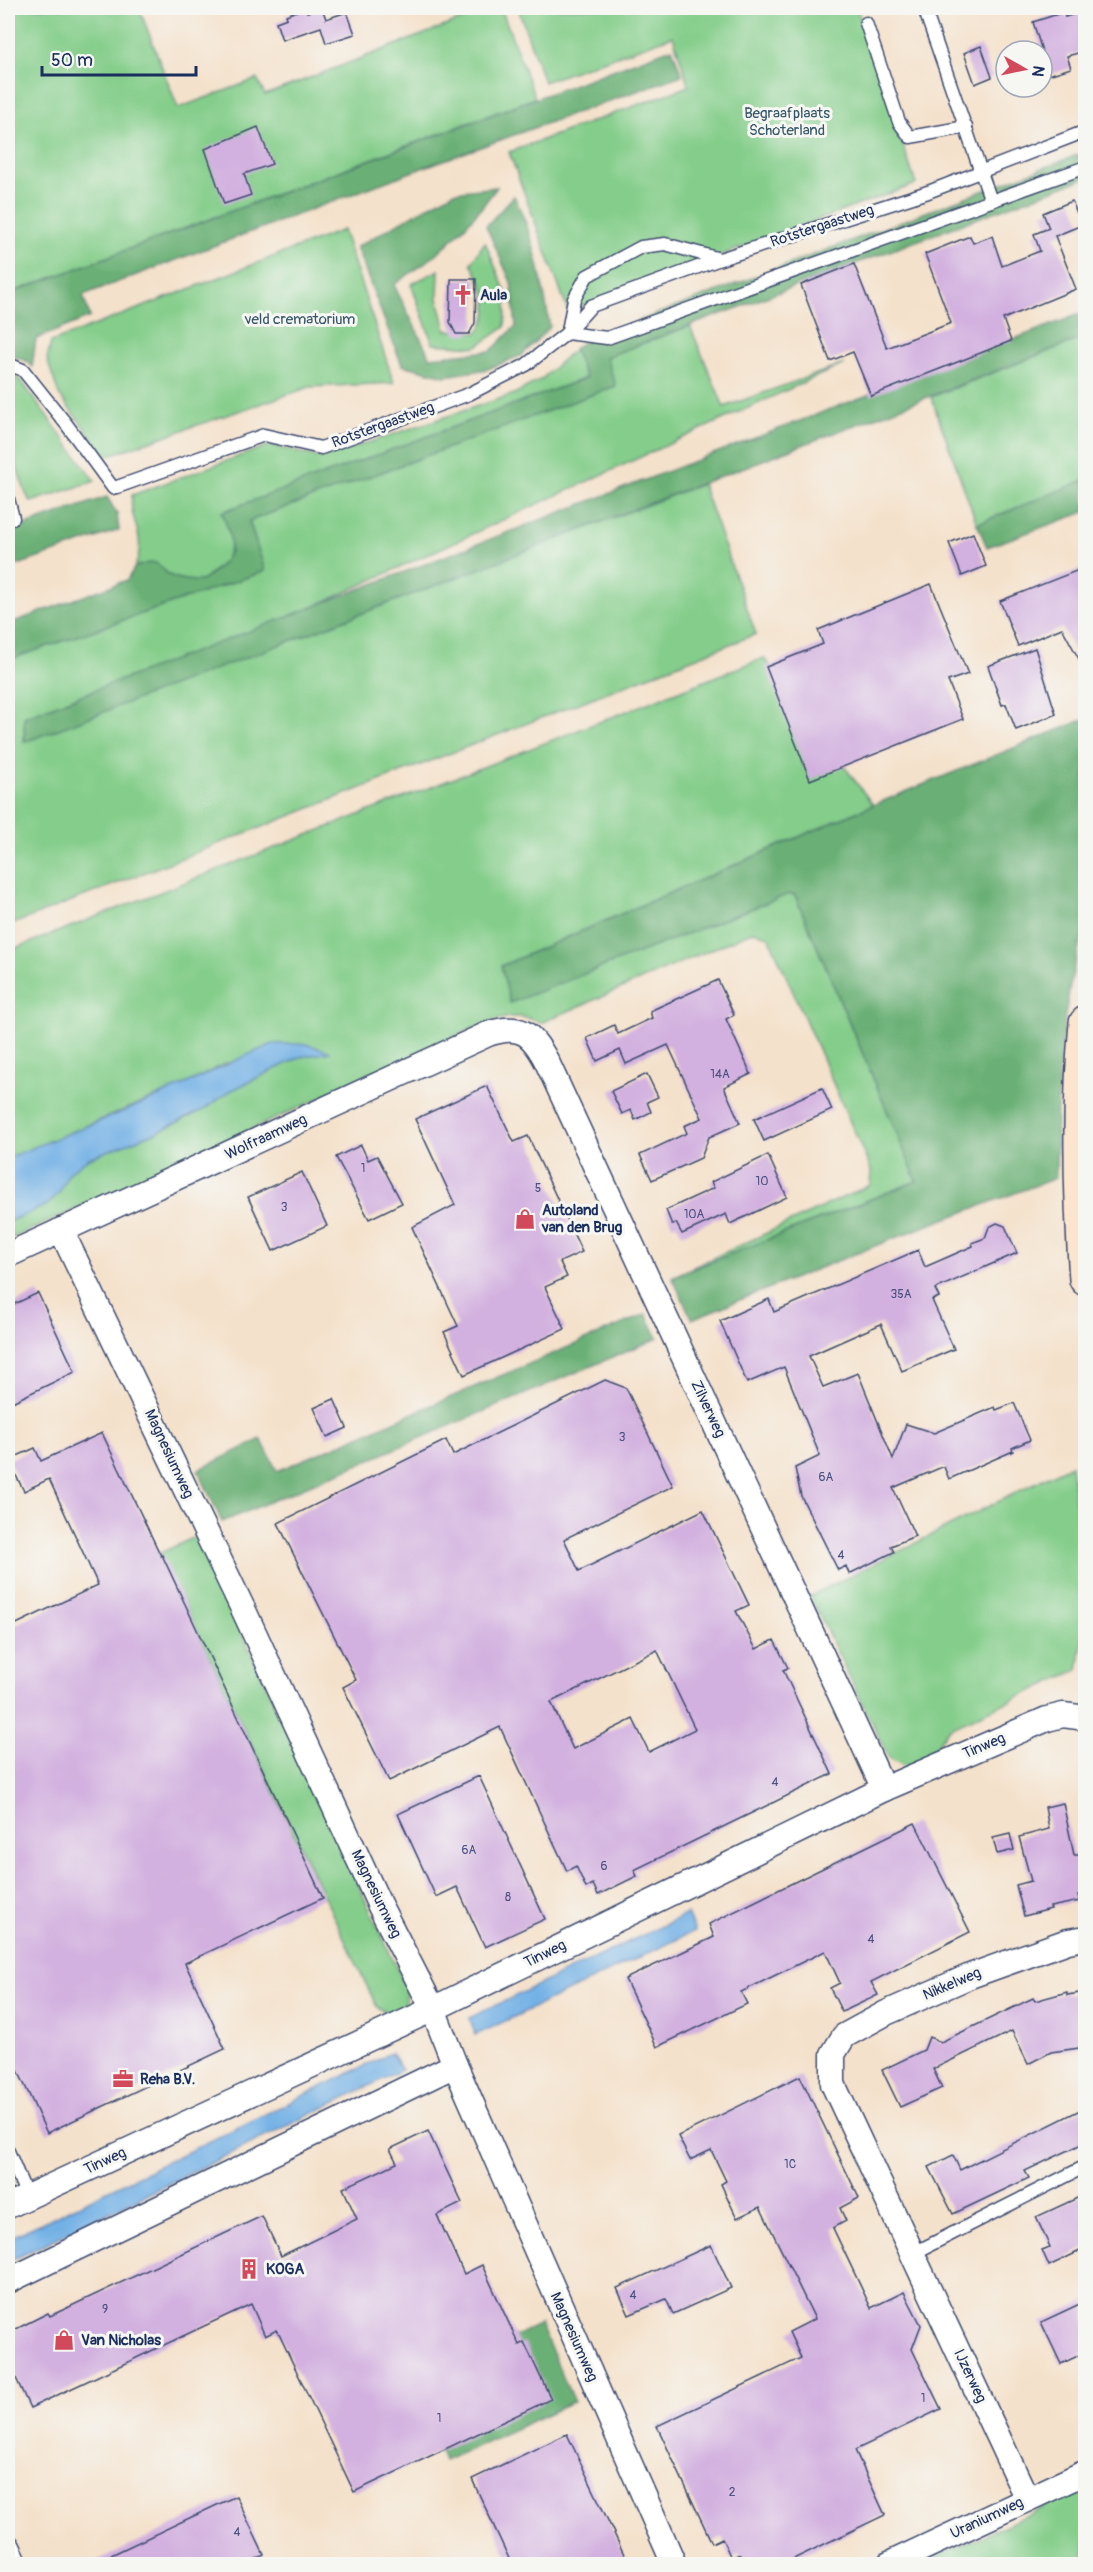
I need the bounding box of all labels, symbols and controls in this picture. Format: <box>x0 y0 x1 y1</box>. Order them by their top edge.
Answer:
scale bar <box>42 39 196 77</box>
north arrow <box>994 39 1054 99</box>
text: 50 m <box>51 49 93 72</box>
text: N <box>1027 64 1049 78</box>
park label: Begraafplaats Schoterland <box>744 104 830 140</box>
street label: Rotstergaastweg <box>768 200 876 252</box>
church icon: Aula <box>451 283 475 307</box>
place label: Aula <box>480 286 507 305</box>
park label: veld crematorium <box>244 310 355 329</box>
street label: Rotstergaastweg <box>329 398 437 452</box>
house number: 14A <box>710 1067 730 1082</box>
street label: Wolfraamweg <box>222 1110 310 1164</box>
house number: 1 <box>361 1161 365 1176</box>
house number: 10 <box>756 1174 768 1189</box>
house number: 5 <box>535 1181 541 1196</box>
house number: 3 <box>281 1200 288 1215</box>
place label: Autoland van den Brug <box>541 1201 623 1237</box>
shop icon: Autoland van den Brug <box>513 1207 537 1231</box>
house number: 10A <box>684 1207 705 1222</box>
house number: 35A <box>891 1287 912 1302</box>
street label: Zilverweg <box>686 1377 730 1441</box>
street label: Magnesiumweg <box>140 1406 198 1502</box>
house number: 3 <box>619 1430 626 1445</box>
house number: 6A <box>819 1470 834 1485</box>
house number: 4 <box>838 1548 845 1563</box>
street label: Tinweg <box>960 1729 1008 1763</box>
house number: 4 <box>772 1775 779 1790</box>
house number: 6A <box>462 1843 477 1858</box>
street label: Magnesiumweg <box>346 1847 406 1941</box>
house number: 6 <box>601 1859 608 1874</box>
house number: 8 <box>505 1890 511 1905</box>
house number: 4 <box>868 1932 875 1947</box>
street label: Tinweg <box>521 1936 569 1972</box>
street label: Nikkelweg <box>920 1963 984 2005</box>
office icon: Reha B.V. <box>111 2067 135 2091</box>
place label: Reha B.V. <box>140 2070 195 2089</box>
street label: Tinweg <box>81 2143 129 2179</box>
house number: 1C <box>784 2157 796 2172</box>
building icon: KOGA <box>237 2257 261 2281</box>
place label: KOGA <box>266 2260 305 2279</box>
house number: 4 <box>630 2288 637 2303</box>
street label: Magnesiumweg <box>546 2289 602 2385</box>
house number: 9 <box>102 2302 108 2317</box>
shop icon: Van Nicholas <box>52 2328 76 2352</box>
place label: Van Nicholas <box>81 2331 161 2350</box>
street label: IJzerweg <box>949 2346 991 2406</box>
house number: 1 <box>921 2391 925 2406</box>
house number: 1 <box>437 2411 441 2426</box>
house number: 2 <box>729 2485 736 2500</box>
street label: Uraniumweg <box>947 2493 1027 2543</box>
house number: 4 <box>234 2525 241 2540</box>

